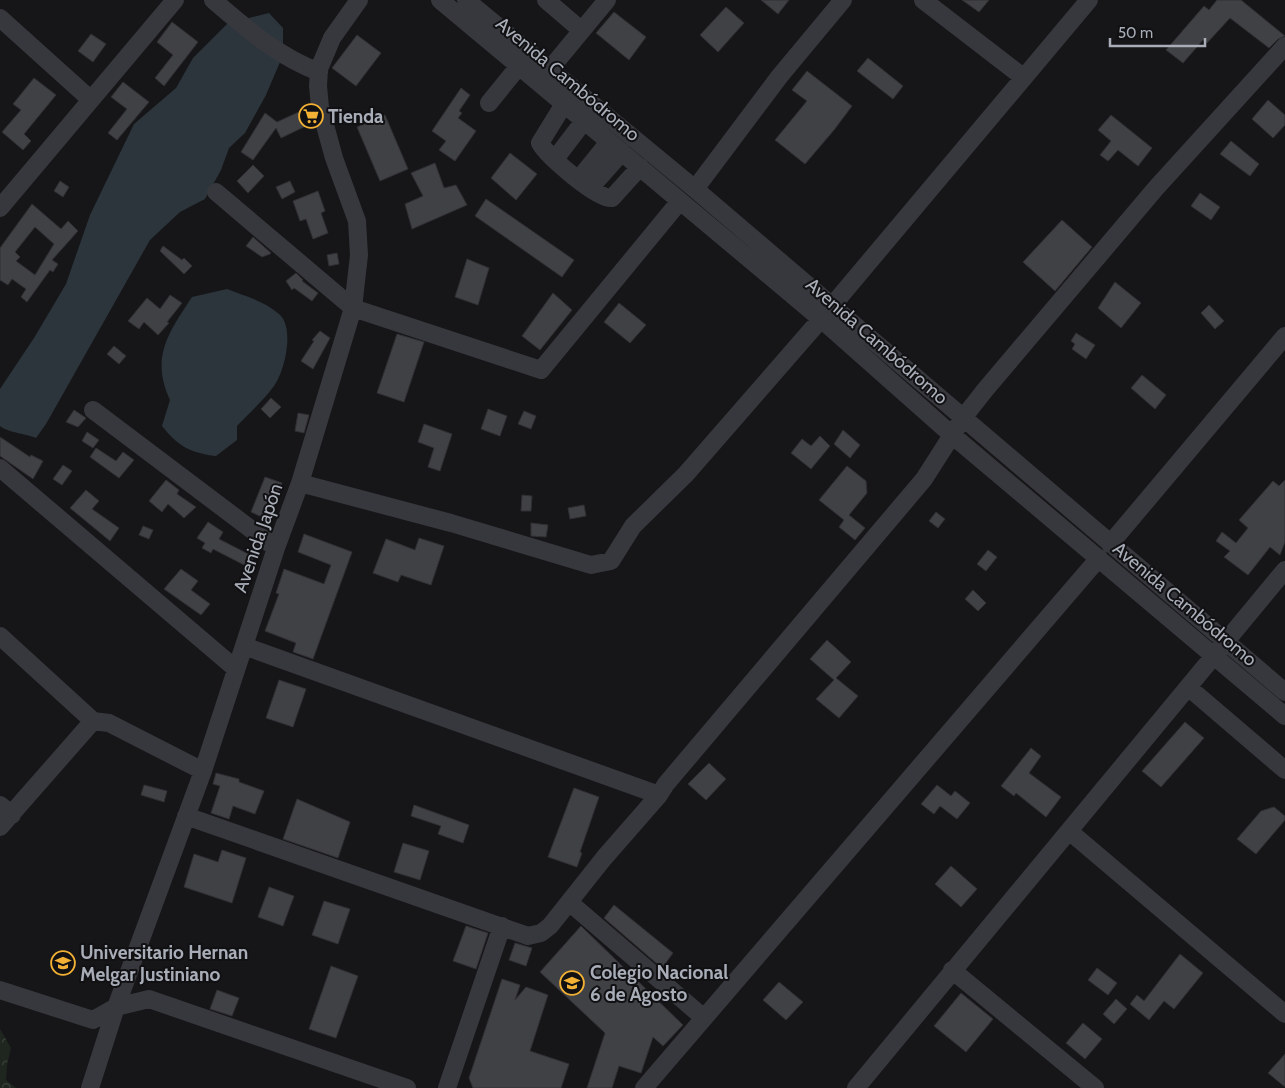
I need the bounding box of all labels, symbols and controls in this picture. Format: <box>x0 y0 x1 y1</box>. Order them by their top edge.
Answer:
street label: Avenida Cambódromo <box>491 12 645 146</box>
scale bar <box>1110 15 1205 47</box>
text: 50 m <box>1118 24 1153 42</box>
supermarket icon: Tienda <box>298 103 324 129</box>
place label: Tienda <box>328 105 384 128</box>
street label: Avenida Cambódromo <box>801 273 953 409</box>
street label: Avenida Japón <box>229 480 287 596</box>
street label: Avenida Cambódromo <box>1108 537 1262 671</box>
place label: Universitario Hernan Melgar Justiniano <box>80 941 248 986</box>
school or university icon: Universitario Hernan Melgar Justiniano <box>50 950 76 976</box>
place label: Colegio Nacional 6 de Agosto <box>590 961 728 1006</box>
school or university icon: Colegio Nacional 6 de Agosto <box>559 970 585 996</box>

